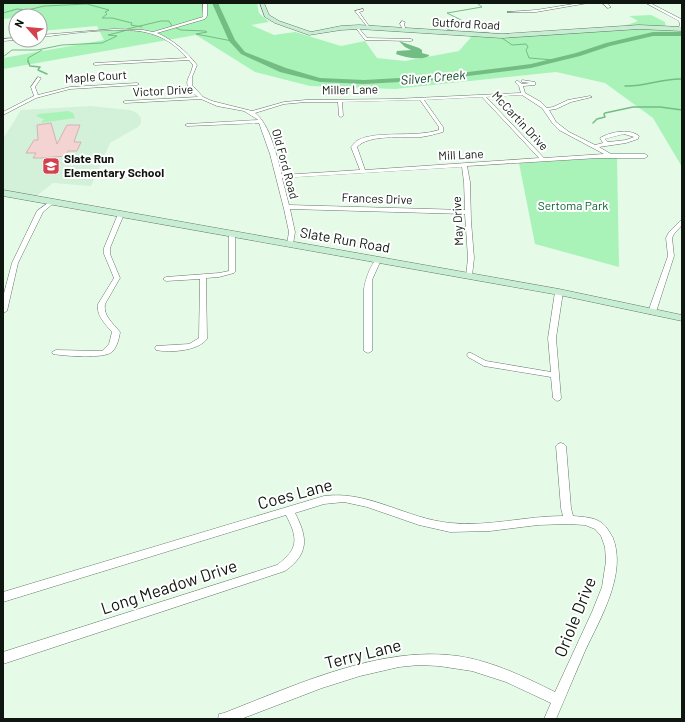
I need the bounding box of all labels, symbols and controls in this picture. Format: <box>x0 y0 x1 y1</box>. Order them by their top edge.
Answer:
north arrow <box>8 8 48 48</box>
street label: Gutford Road <box>432 14 500 32</box>
text: N <box>11 17 26 29</box>
water label: Silver Creek <box>400 66 467 88</box>
street label: Maple Court <box>64 67 127 85</box>
street label: Victor Drive <box>132 81 194 99</box>
street label: Miller Lane <box>322 82 378 96</box>
street label: McCartin Drive <box>490 88 552 153</box>
street label: Old Ford Road <box>270 127 302 200</box>
street label: Mill Lane <box>438 146 484 162</box>
place label: Slate Run Elementary School <box>64 151 164 179</box>
school or university icon: Slate Run Elementary School <box>41 156 61 176</box>
street label: Frances Drive <box>341 190 413 206</box>
street label: May Drive <box>449 196 465 246</box>
park label: Sertoma Park <box>538 198 608 212</box>
street label: Slate Run Road <box>299 223 391 256</box>
street label: Coes Lane <box>255 473 334 513</box>
street label: Long Meadow Drive <box>98 555 239 618</box>
street label: Oriole Drive <box>549 574 599 660</box>
street label: Terry Lane <box>322 634 403 672</box>

